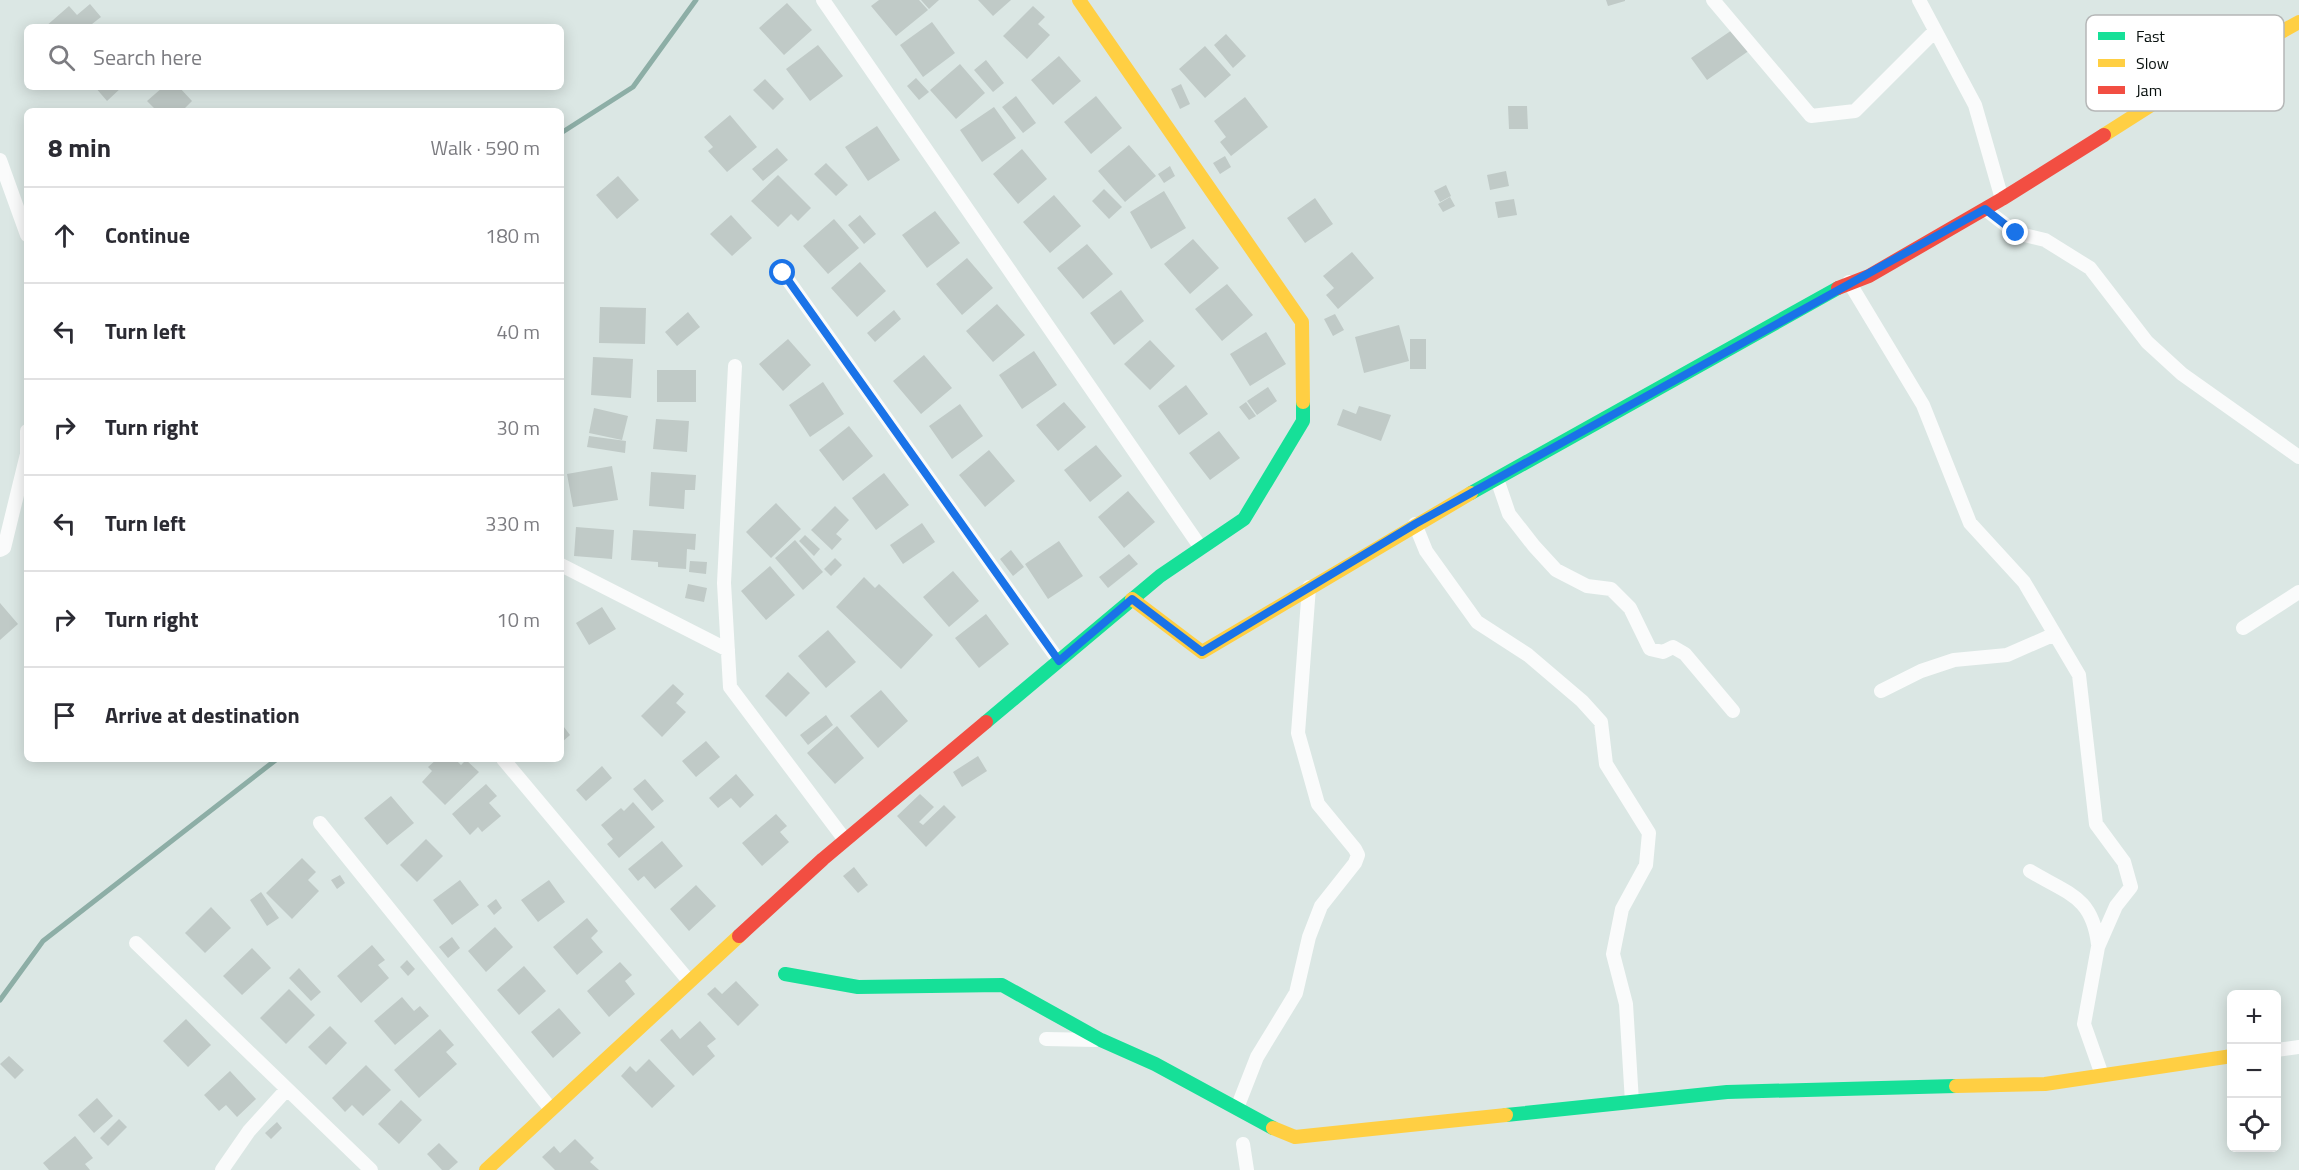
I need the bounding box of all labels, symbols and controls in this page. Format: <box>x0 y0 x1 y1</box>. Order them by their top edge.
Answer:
legend <box>2086 15 2284 111</box>
search box <box>24 24 564 90</box>
text: Fast <box>2136 24 2165 48</box>
text: Search here <box>93 40 202 74</box>
icon: search <box>45 41 78 74</box>
text: Slow <box>2136 51 2169 75</box>
text: Jam <box>2136 78 2162 102</box>
text: 8 min <box>48 128 111 167</box>
text: Walk · 590 m <box>431 132 540 163</box>
text: Continue <box>105 218 190 252</box>
icon: ahead <box>48 219 81 252</box>
route end <box>2002 219 2028 245</box>
text: 180 m <box>485 220 540 251</box>
route start <box>769 259 795 285</box>
text: Turn left <box>105 314 186 348</box>
icon: left <box>48 315 81 348</box>
text: 40 m <box>496 316 540 347</box>
text: Turn right <box>105 410 199 444</box>
icon: right <box>48 411 81 444</box>
text: 30 m <box>496 412 540 443</box>
text: Turn left <box>105 506 186 540</box>
icon: left <box>48 507 81 540</box>
text: 330 m <box>485 508 540 539</box>
text: Turn right <box>105 602 199 636</box>
icon: right <box>48 603 81 636</box>
text: 10 m <box>496 604 540 635</box>
text: Arrive at destination <box>105 698 300 732</box>
icon: arrive <box>48 699 81 732</box>
map controls <box>2227 990 2281 1152</box>
button: + <box>2227 990 2281 1044</box>
button: − <box>2227 1044 2281 1098</box>
button: locate <box>2227 1098 2281 1152</box>

